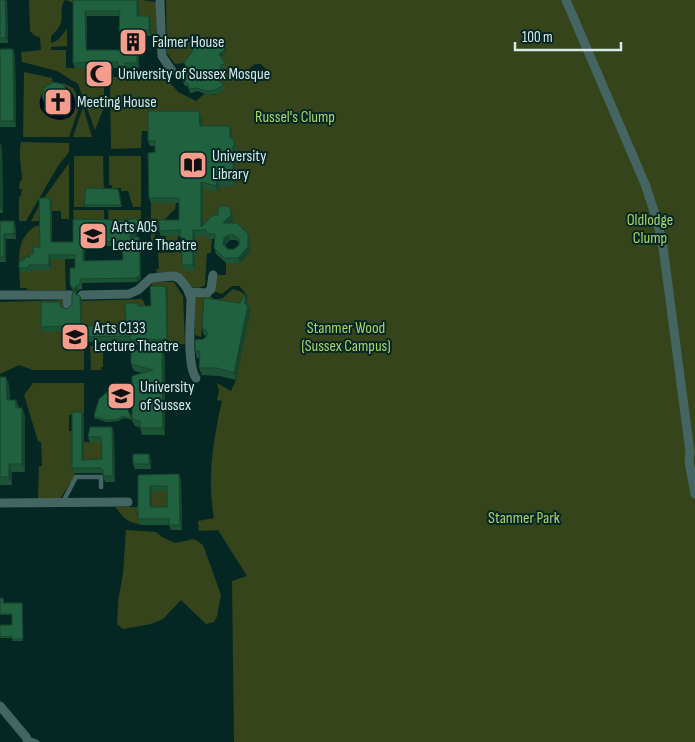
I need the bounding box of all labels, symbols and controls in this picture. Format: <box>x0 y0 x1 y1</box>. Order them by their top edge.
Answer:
scale bar <box>515 20 621 52</box>
building icon: Falmer House <box>118 27 148 57</box>
text: 100 m <box>522 28 553 47</box>
place label: Falmer House <box>152 33 224 52</box>
mosque icon: University of Sussex Mosque <box>84 59 114 89</box>
place label: University of Sussex Mosque <box>118 65 270 84</box>
church icon: Meeting House <box>43 87 73 117</box>
place label: Meeting House <box>77 93 157 112</box>
park label: Russel's Clump <box>255 108 335 127</box>
place label: University Library <box>212 147 266 184</box>
library icon: University Library <box>178 150 208 180</box>
park label: Oldlodge Clump <box>627 211 673 248</box>
place label: Arts A05 Lecture Theatre <box>111 218 197 255</box>
school or university icon: Arts A05 Lecture Theatre <box>78 221 108 251</box>
place label: Arts C133 Lecture Theatre <box>93 319 179 356</box>
park label: Stanmer Wood (Sussex Campus) <box>301 319 391 356</box>
school or university icon: Arts C133 Lecture Theatre <box>60 322 90 352</box>
place label: University of Sussex <box>140 378 194 415</box>
school or university icon: University of Sussex <box>106 381 136 411</box>
park label: Stanmer Park <box>488 509 560 528</box>

